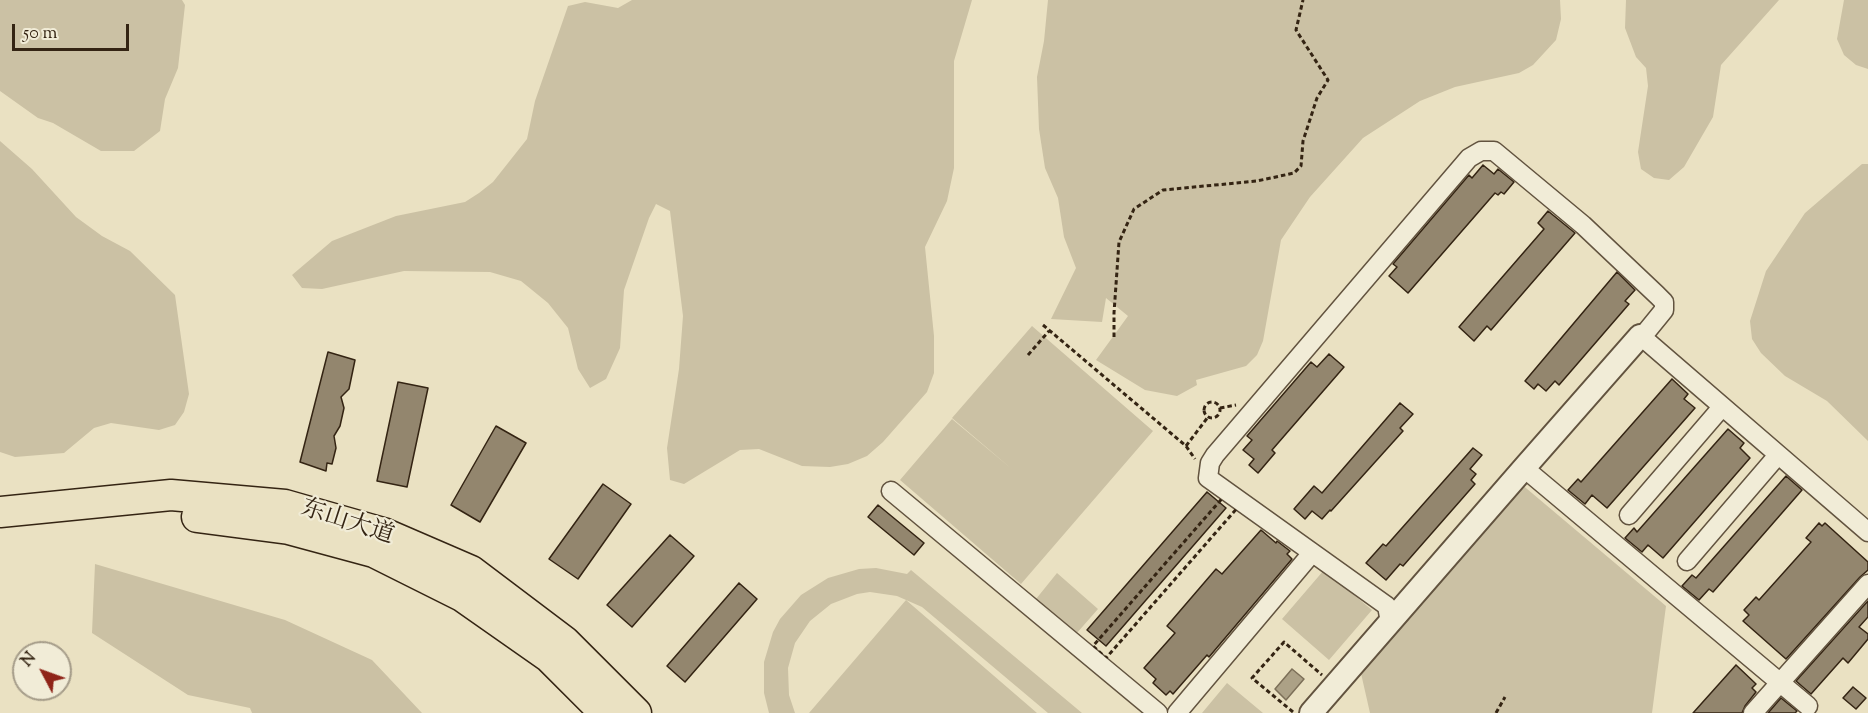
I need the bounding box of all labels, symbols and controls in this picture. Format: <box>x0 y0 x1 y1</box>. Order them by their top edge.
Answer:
scale bar <box>15 12 132 50</box>
text: 50 m <box>23 21 57 47</box>
street label: 东山大道 <box>297 495 397 553</box>
north arrow <box>12 641 72 701</box>
text: N <box>17 648 42 673</box>

